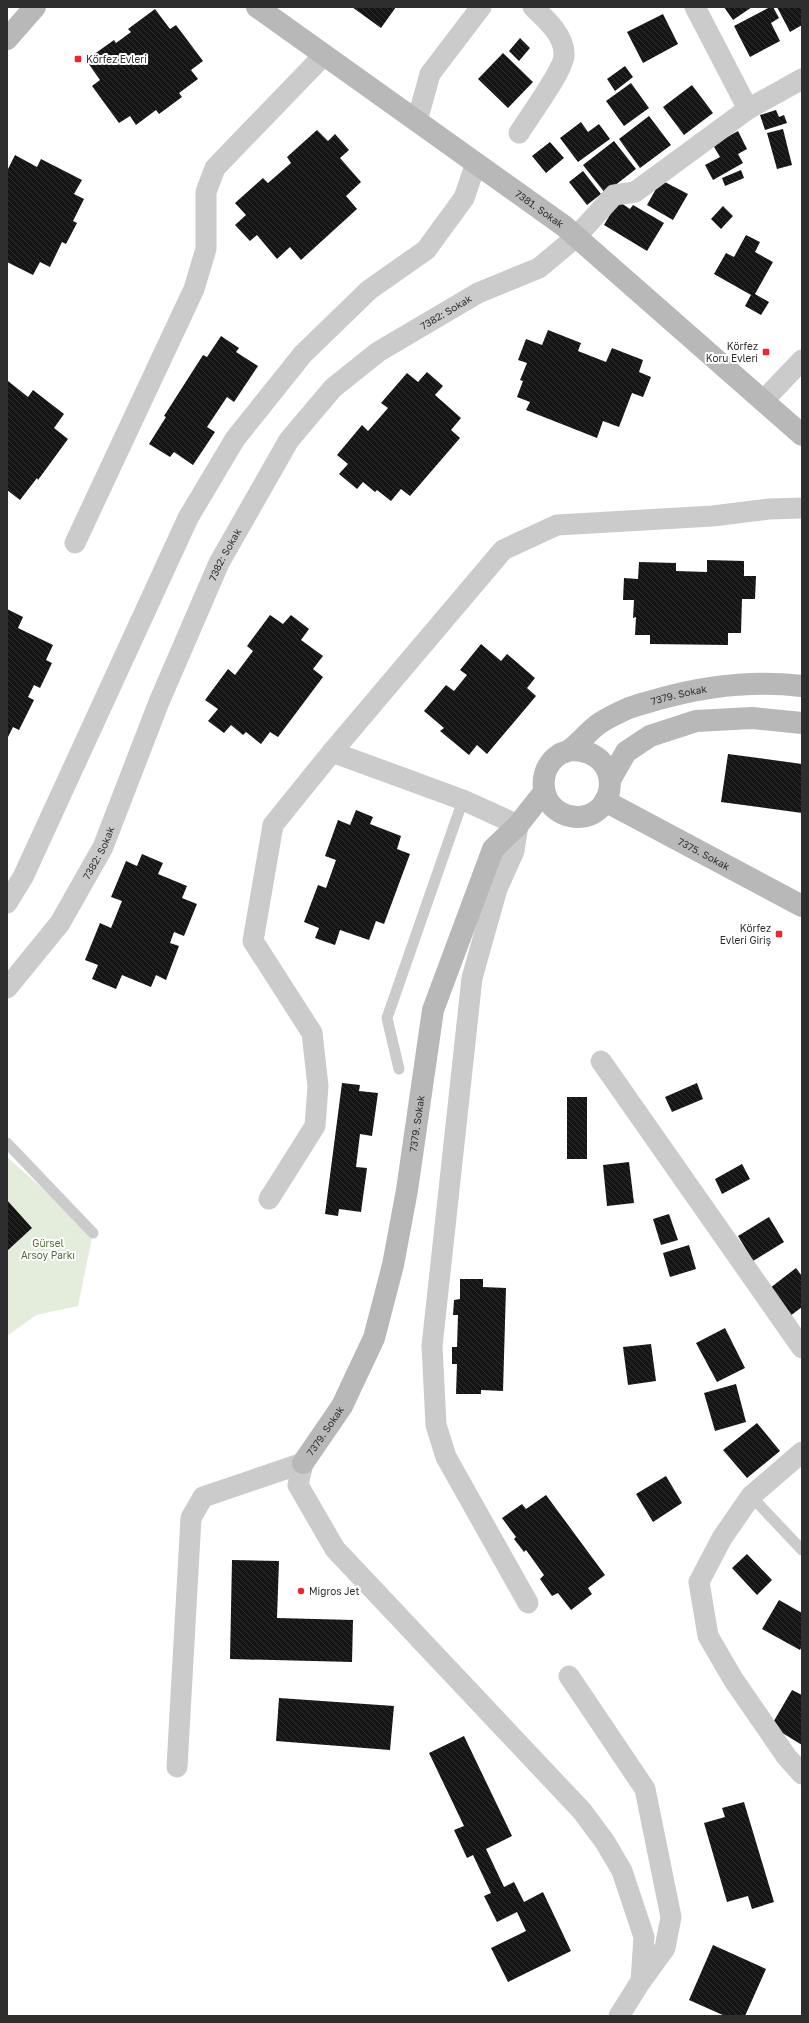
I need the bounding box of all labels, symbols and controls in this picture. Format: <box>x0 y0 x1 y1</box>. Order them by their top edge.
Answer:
place label: Körfez Evleri <box>86 53 147 65</box>
marker: Körfez Evleri <box>73 54 83 64</box>
street label: 7381. Sokak <box>513 187 566 230</box>
street label: 7382: Sokak <box>418 292 474 332</box>
place label: Körfez Koru Evleri <box>706 340 758 364</box>
marker: Körfez Koru Evleri <box>761 347 771 357</box>
street label: 7382: Sokak <box>206 526 244 583</box>
street label: 7379. Sokak <box>649 682 708 707</box>
street label: 7382: Sokak <box>80 824 117 881</box>
street label: 7375. Sokak <box>676 835 732 873</box>
place label: Körfez Evleri Giriş <box>720 922 771 946</box>
marker: Körfez Evleri Giriş <box>774 929 784 939</box>
street label: 7379. Sokak <box>407 1094 427 1153</box>
park label: Gürsel Arsoy Parkı <box>21 1237 75 1261</box>
street label: 7379. Sokak <box>304 1403 346 1458</box>
place label: Migros Jet <box>309 1585 359 1597</box>
marker: Migros Jet <box>296 1586 306 1596</box>

